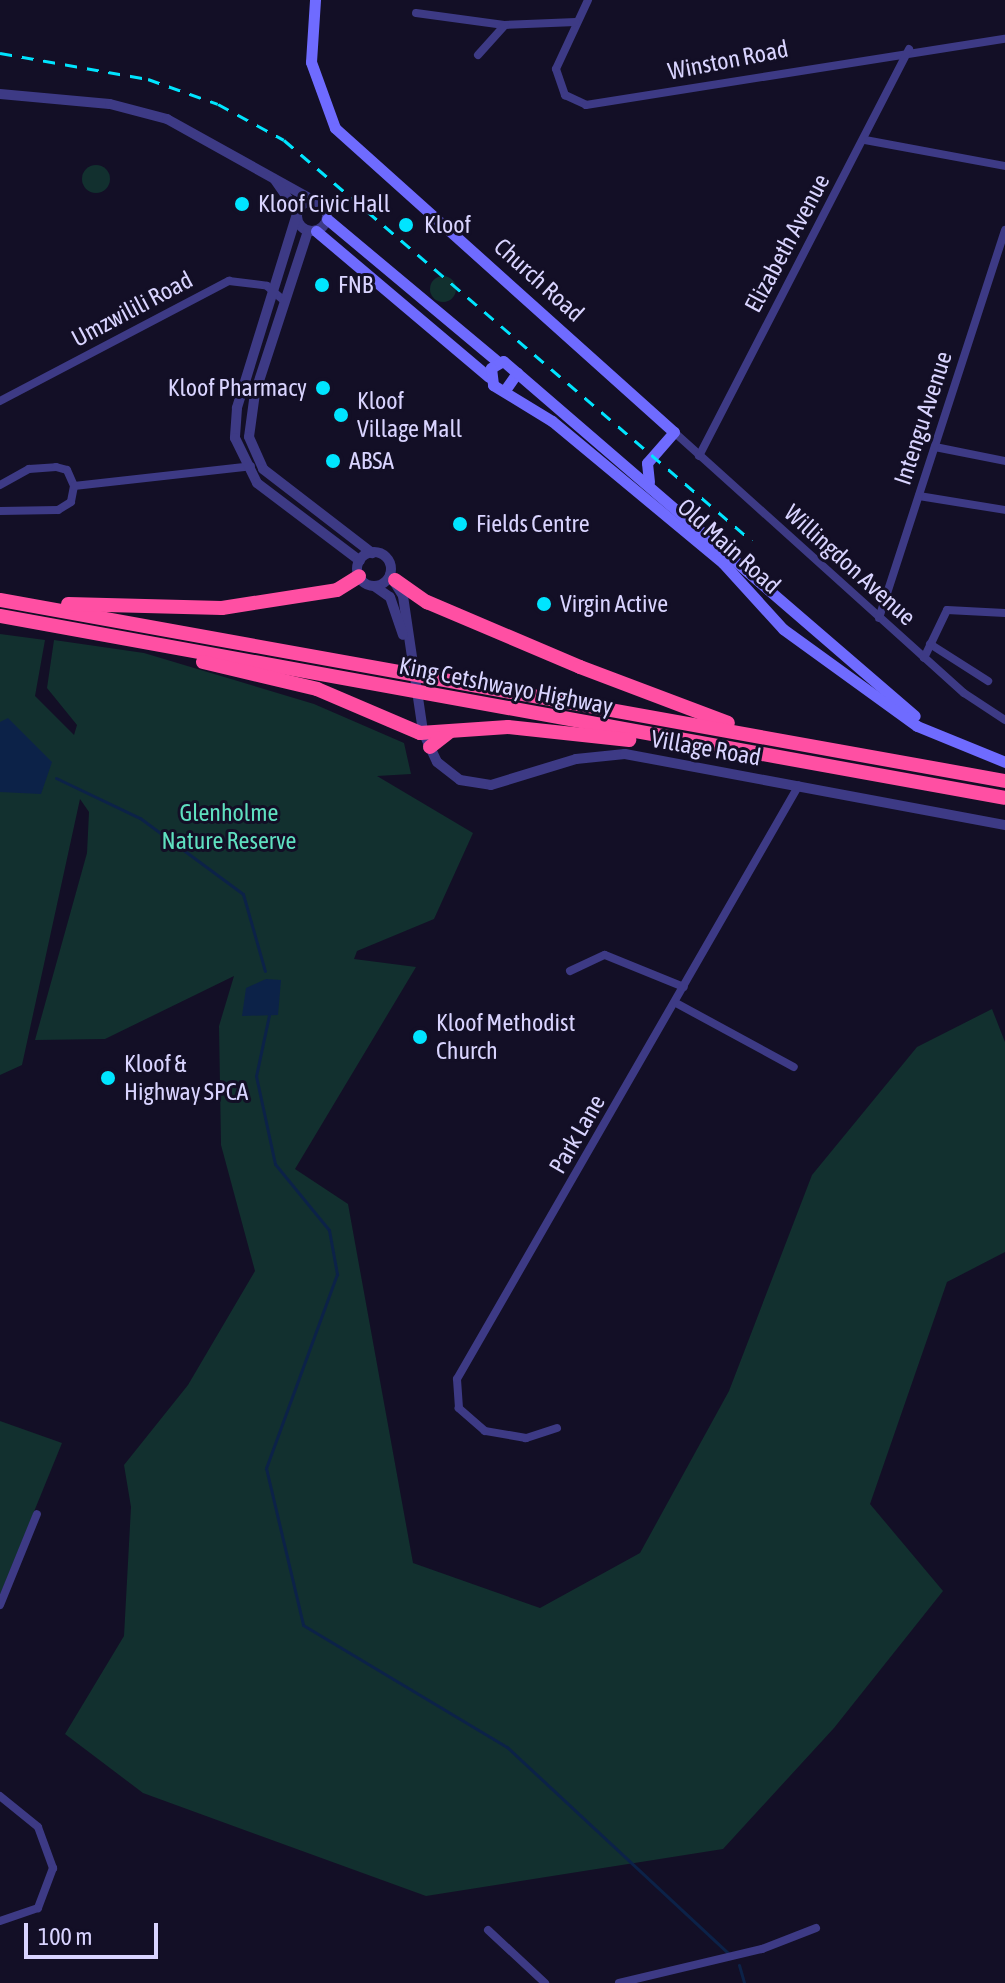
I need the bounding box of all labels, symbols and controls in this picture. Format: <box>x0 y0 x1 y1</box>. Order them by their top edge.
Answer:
street label: Winston Road <box>666 34 790 86</box>
street label: Elizabeth Avenue <box>739 169 835 317</box>
place label: Kloof Civic Hall <box>258 190 390 218</box>
marker: Kloof Civic Hall <box>233 195 251 213</box>
place label: Kloof <box>424 211 471 239</box>
marker: Kloof <box>395 214 417 236</box>
street label: Church Road <box>488 232 590 328</box>
street label: Umzwilili Road <box>67 265 197 353</box>
place label: FNB <box>338 271 373 299</box>
marker: FNB <box>313 276 331 294</box>
street label: Intengu Avenue <box>888 348 958 488</box>
place label: Kloof Pharmacy <box>168 374 307 402</box>
marker: Kloof Pharmacy <box>314 379 332 397</box>
place label: Kloof Village Mall <box>357 387 462 443</box>
marker: Kloof Village Mall <box>332 406 350 424</box>
place label: ABSA <box>349 447 394 475</box>
marker: ABSA <box>324 452 342 470</box>
street label: Old Main Road <box>672 492 786 600</box>
street label: Willingdon Avenue <box>778 499 922 631</box>
place label: Fields Centre <box>476 510 590 538</box>
marker: Fields Centre <box>451 515 469 533</box>
place label: Virgin Active <box>560 590 668 618</box>
marker: Virgin Active <box>535 595 553 613</box>
street label: King Cetshwayo Highway <box>397 651 615 721</box>
street label: Village Road <box>649 724 763 772</box>
park label: Glenholme Nature Reserve <box>162 799 296 855</box>
place label: Kloof Methodist Church <box>436 1009 575 1065</box>
marker: Kloof Methodist Church <box>411 1028 429 1046</box>
place label: Kloof & Highway SPCA <box>124 1050 248 1106</box>
marker: Kloof & Highway SPCA <box>99 1069 117 1087</box>
street label: Park Lane <box>543 1089 611 1179</box>
scale bar <box>28 1907 162 1957</box>
text: 100 m <box>38 1923 92 1950</box>

